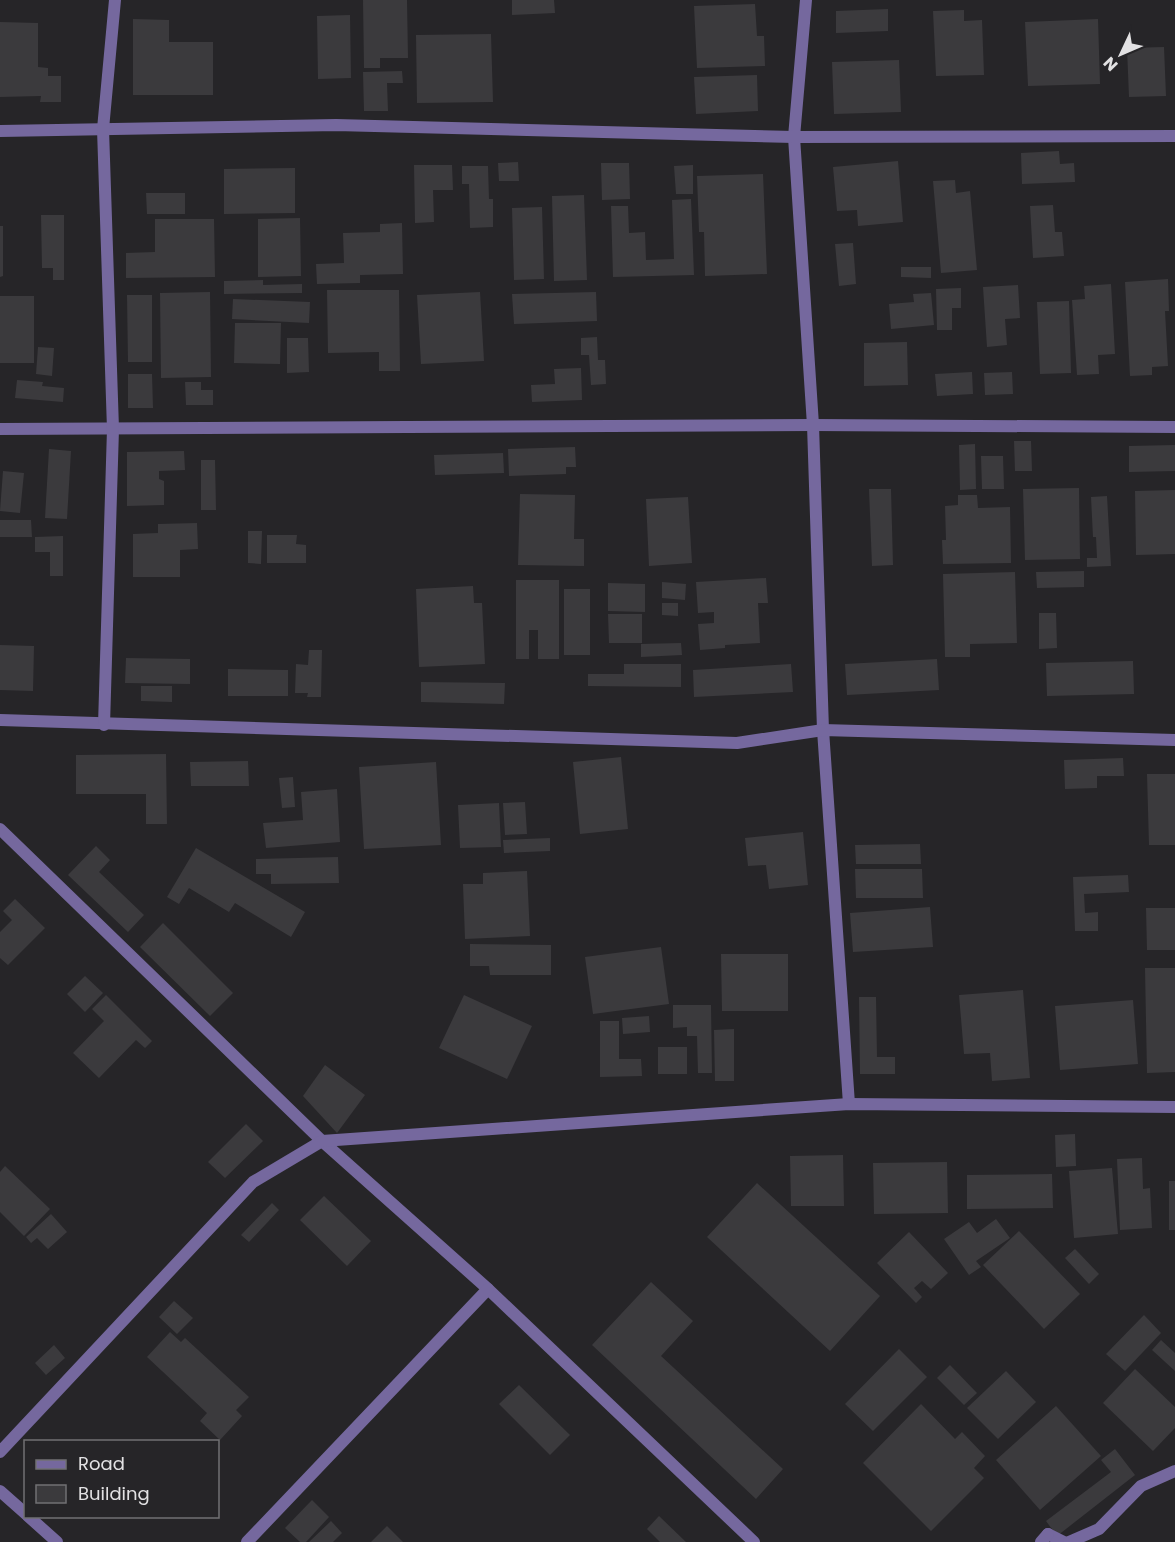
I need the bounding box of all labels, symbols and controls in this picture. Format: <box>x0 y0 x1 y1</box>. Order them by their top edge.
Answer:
north arrow <box>1091 24 1151 84</box>
text: N <box>1098 52 1123 76</box>
legend <box>24 1440 219 1518</box>
text: Road <box>78 1451 125 1476</box>
text: Building <box>78 1481 150 1506</box>

